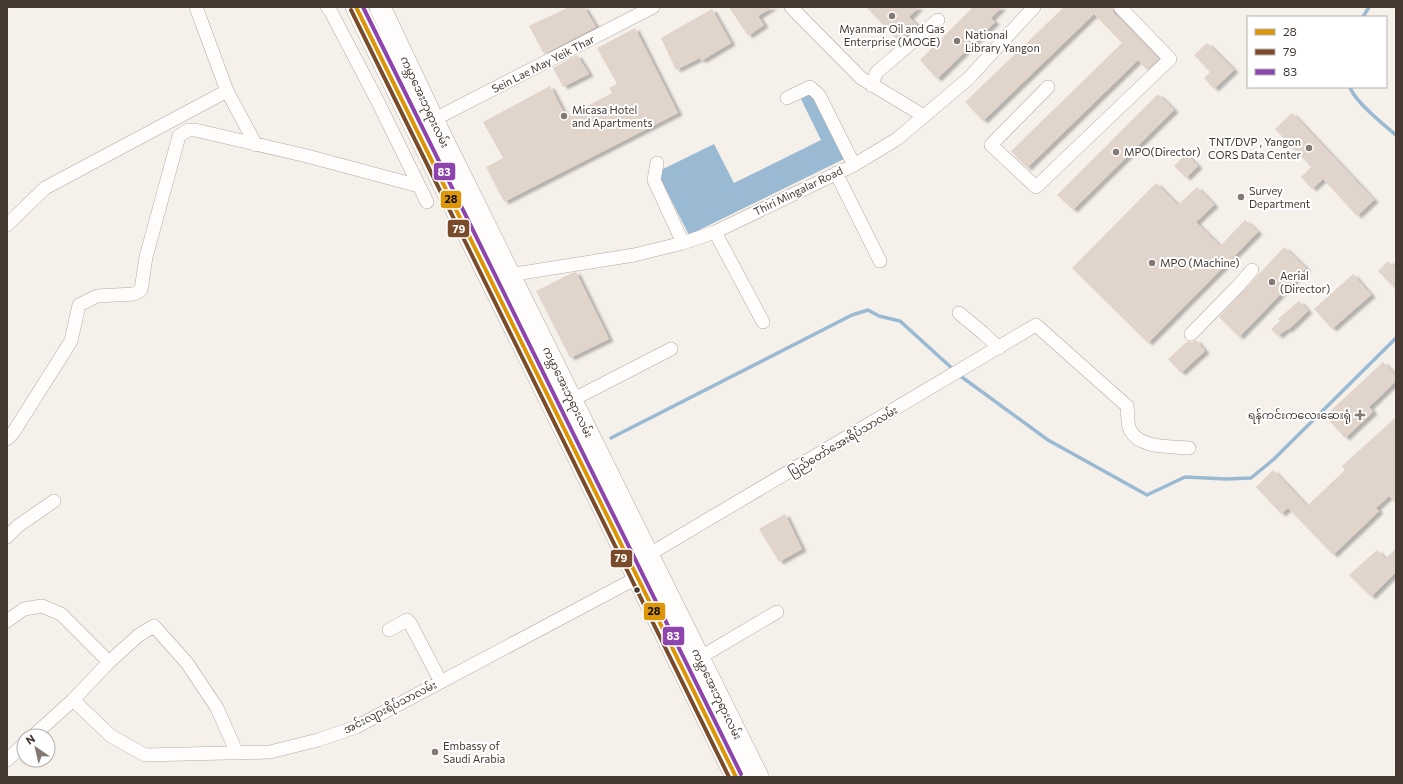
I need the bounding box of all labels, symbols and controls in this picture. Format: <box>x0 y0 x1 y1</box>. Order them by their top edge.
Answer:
marker: Myanmar Oil and Gas Enterprise (MOGE) <box>887 11 897 21</box>
legend <box>1247 16 1387 88</box>
place label: Myanmar Oil and Gas Enterprise (MOGE) <box>839 22 945 48</box>
text: 28 <box>1283 24 1297 38</box>
place label: National Library Yangon <box>965 28 1040 54</box>
street label: Sein Lae May Yeik Thar <box>489 32 597 95</box>
marker: National Library Yangon <box>952 36 962 46</box>
text: 79 <box>1283 44 1297 58</box>
street label: ကမ္ဘာအေးဘုရားလမ်း <box>396 54 452 151</box>
text: 83 <box>1283 64 1297 78</box>
place label: Micasa Hotel and Apartments <box>572 103 653 129</box>
marker: Micasa Hotel and Apartments <box>559 111 569 121</box>
place label: TNT/DVP , Yangon CORS Data Center <box>1208 135 1302 161</box>
marker: TNT/DVP , Yangon CORS Data Center <box>1304 143 1314 153</box>
place label: MPO(Director) <box>1124 145 1201 158</box>
marker: MPO(Director) <box>1111 147 1121 157</box>
line badge: 83 <box>433 162 456 181</box>
street label: Thiri Mingalar Road <box>751 163 844 218</box>
text: 83 <box>437 165 451 178</box>
place label: Survey Department <box>1249 184 1311 210</box>
line badge: 28 <box>440 190 462 209</box>
text: 28 <box>445 192 458 205</box>
marker: Survey Department <box>1236 192 1246 202</box>
line badge: 79 <box>447 219 470 238</box>
text: 79 <box>453 222 466 235</box>
place label: MPO (Machine) <box>1160 256 1240 269</box>
marker: MPO (Machine) <box>1147 258 1157 268</box>
place label: Aerial (Director) <box>1280 269 1330 295</box>
marker: Aerial (Director) <box>1267 277 1277 287</box>
street label: ကမ္ဘာအေးဘုရားလမ်း <box>538 344 596 441</box>
street label: ပြည်တော်အေးရိပ်သာလမ်း <box>786 403 901 481</box>
place label: ရန်ကင်းကလေးဆေးရုံ <box>1248 408 1351 424</box>
marker: ရန်ကင်းကလေးဆေးရုံ <box>1354 409 1366 421</box>
line badge: 79 <box>610 549 633 568</box>
text: 79 <box>615 551 628 564</box>
unlabelled marker <box>632 585 642 595</box>
line badge: 28 <box>643 602 666 621</box>
text: 28 <box>648 604 661 617</box>
line badge: 83 <box>662 626 685 646</box>
text: 83 <box>666 629 680 642</box>
street label: ကမ္ဘာအေးဘုရားလမ်း <box>687 646 745 743</box>
street label: အင်းလျားရိပ်သာလမ်း <box>341 677 440 738</box>
north arrow <box>16 728 56 768</box>
text: N <box>23 732 37 747</box>
place label: Embassy of Saudi Arabia <box>443 739 505 765</box>
marker: Embassy of Saudi Arabia <box>430 747 440 757</box>

